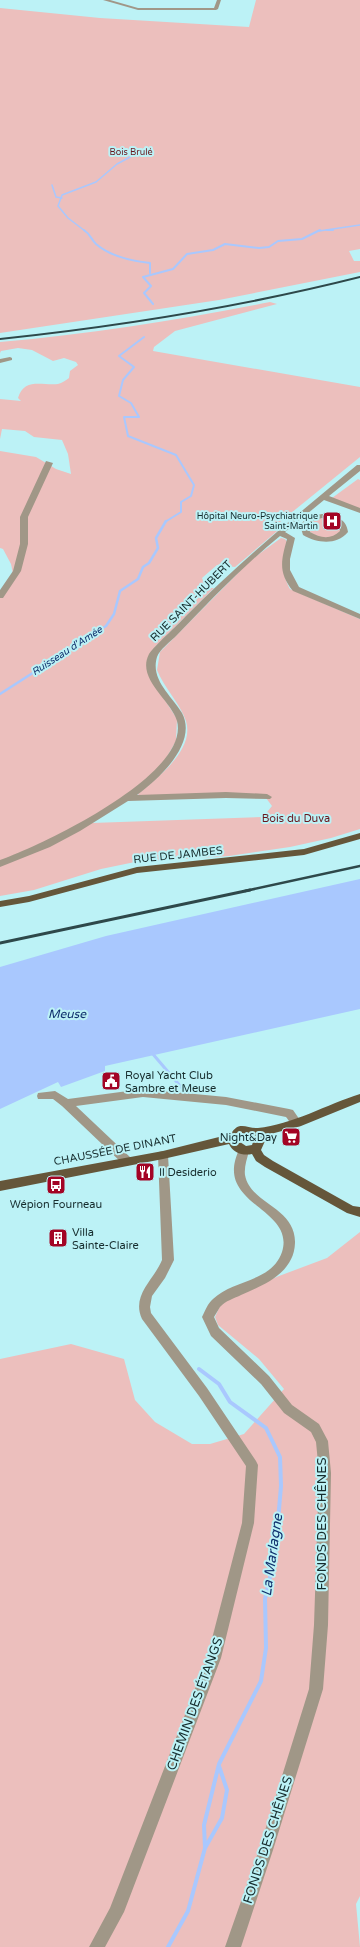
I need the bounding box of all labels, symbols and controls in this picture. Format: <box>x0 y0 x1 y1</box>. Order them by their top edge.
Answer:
park label: Bois Brulé <box>109 147 153 158</box>
hospital icon: Hôpital Neuro-Psychiatrique Saint-Martin <box>321 510 343 532</box>
place label: Hôpital Neuro-Psychiatrique Saint-Martin <box>197 511 318 532</box>
street label: RUE SAINT-HUBERT <box>148 558 234 644</box>
water label: Ruisseau d'Amée <box>29 623 106 678</box>
park label: Bois du Duva <box>262 812 330 825</box>
street label: RUE DE JAMBES <box>133 844 223 866</box>
water label: Meuse <box>48 1007 87 1021</box>
place label: Royal Yacht Club Sambre et Meuse <box>125 1069 216 1095</box>
public building icon: Royal Yacht Club Sambre et Meuse <box>100 1070 122 1092</box>
supermarket icon: Night&Day <box>280 1126 302 1148</box>
street label: CHAUSSÉE DE DINANT <box>52 1131 178 1168</box>
place label: Night&Day <box>220 1131 277 1144</box>
restaurant icon: Il Desiderio <box>134 1161 156 1183</box>
place label: Il Desiderio <box>159 1166 217 1179</box>
bus stop icon: Wépion Fourneau <box>45 1174 67 1196</box>
place label: Wépion Fourneau <box>10 1198 102 1211</box>
place label: Villa Sainte-Claire <box>72 1226 139 1252</box>
building icon: Villa Sainte-Claire <box>47 1227 69 1249</box>
street label: FONDS DES CHÊNES <box>314 1457 330 1591</box>
water label: La Marlagne <box>258 1512 286 1597</box>
street label: CHEMIN DES ÉTANGS <box>164 1635 226 1773</box>
street label: FONDS DES CHÊNES <box>240 1774 296 1906</box>

